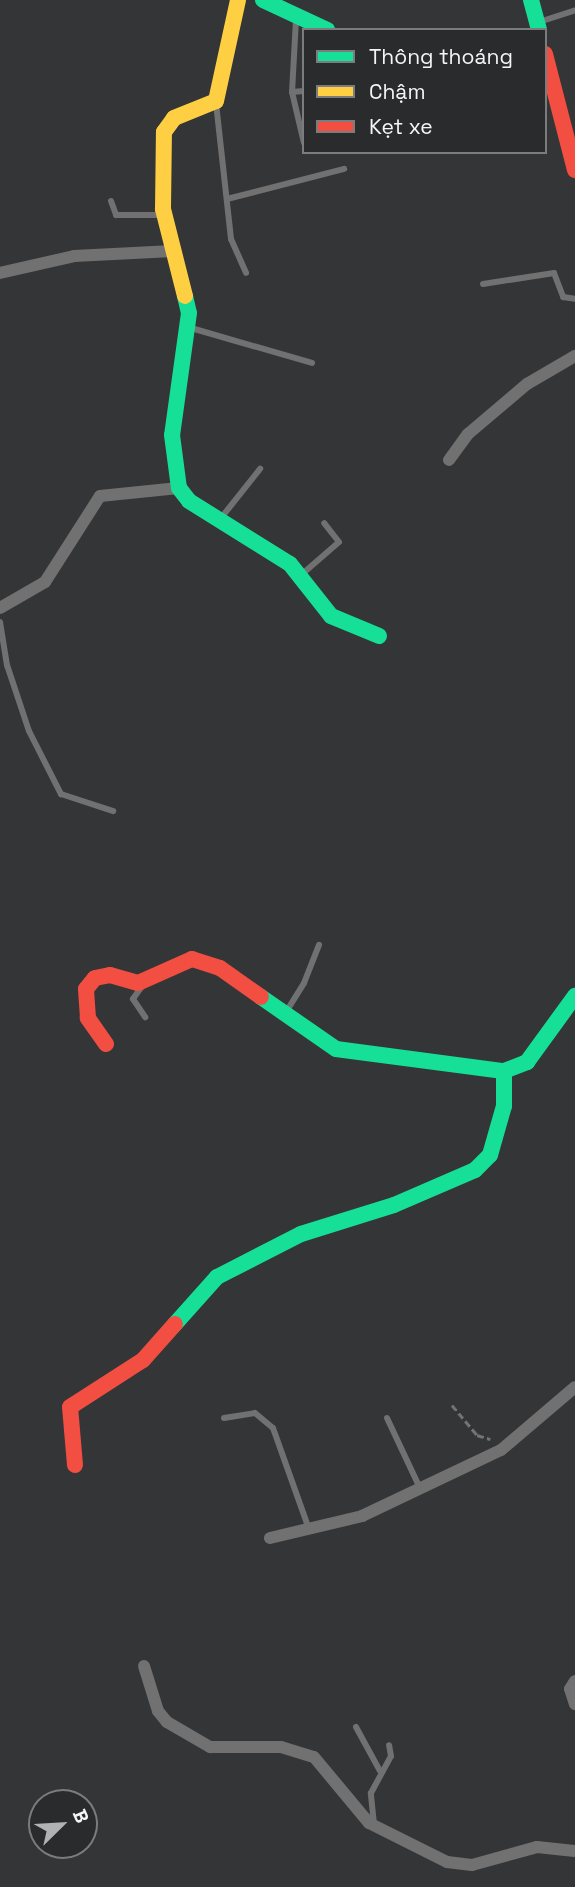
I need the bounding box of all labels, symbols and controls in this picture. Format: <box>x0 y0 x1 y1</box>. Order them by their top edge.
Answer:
legend <box>302 28 547 154</box>
text: Thông thoáng <box>369 43 513 70</box>
text: Chậm <box>369 78 426 105</box>
text: Kẹt xe <box>369 113 433 140</box>
north arrow <box>28 1789 98 1859</box>
text: B <box>67 1805 95 1827</box>

